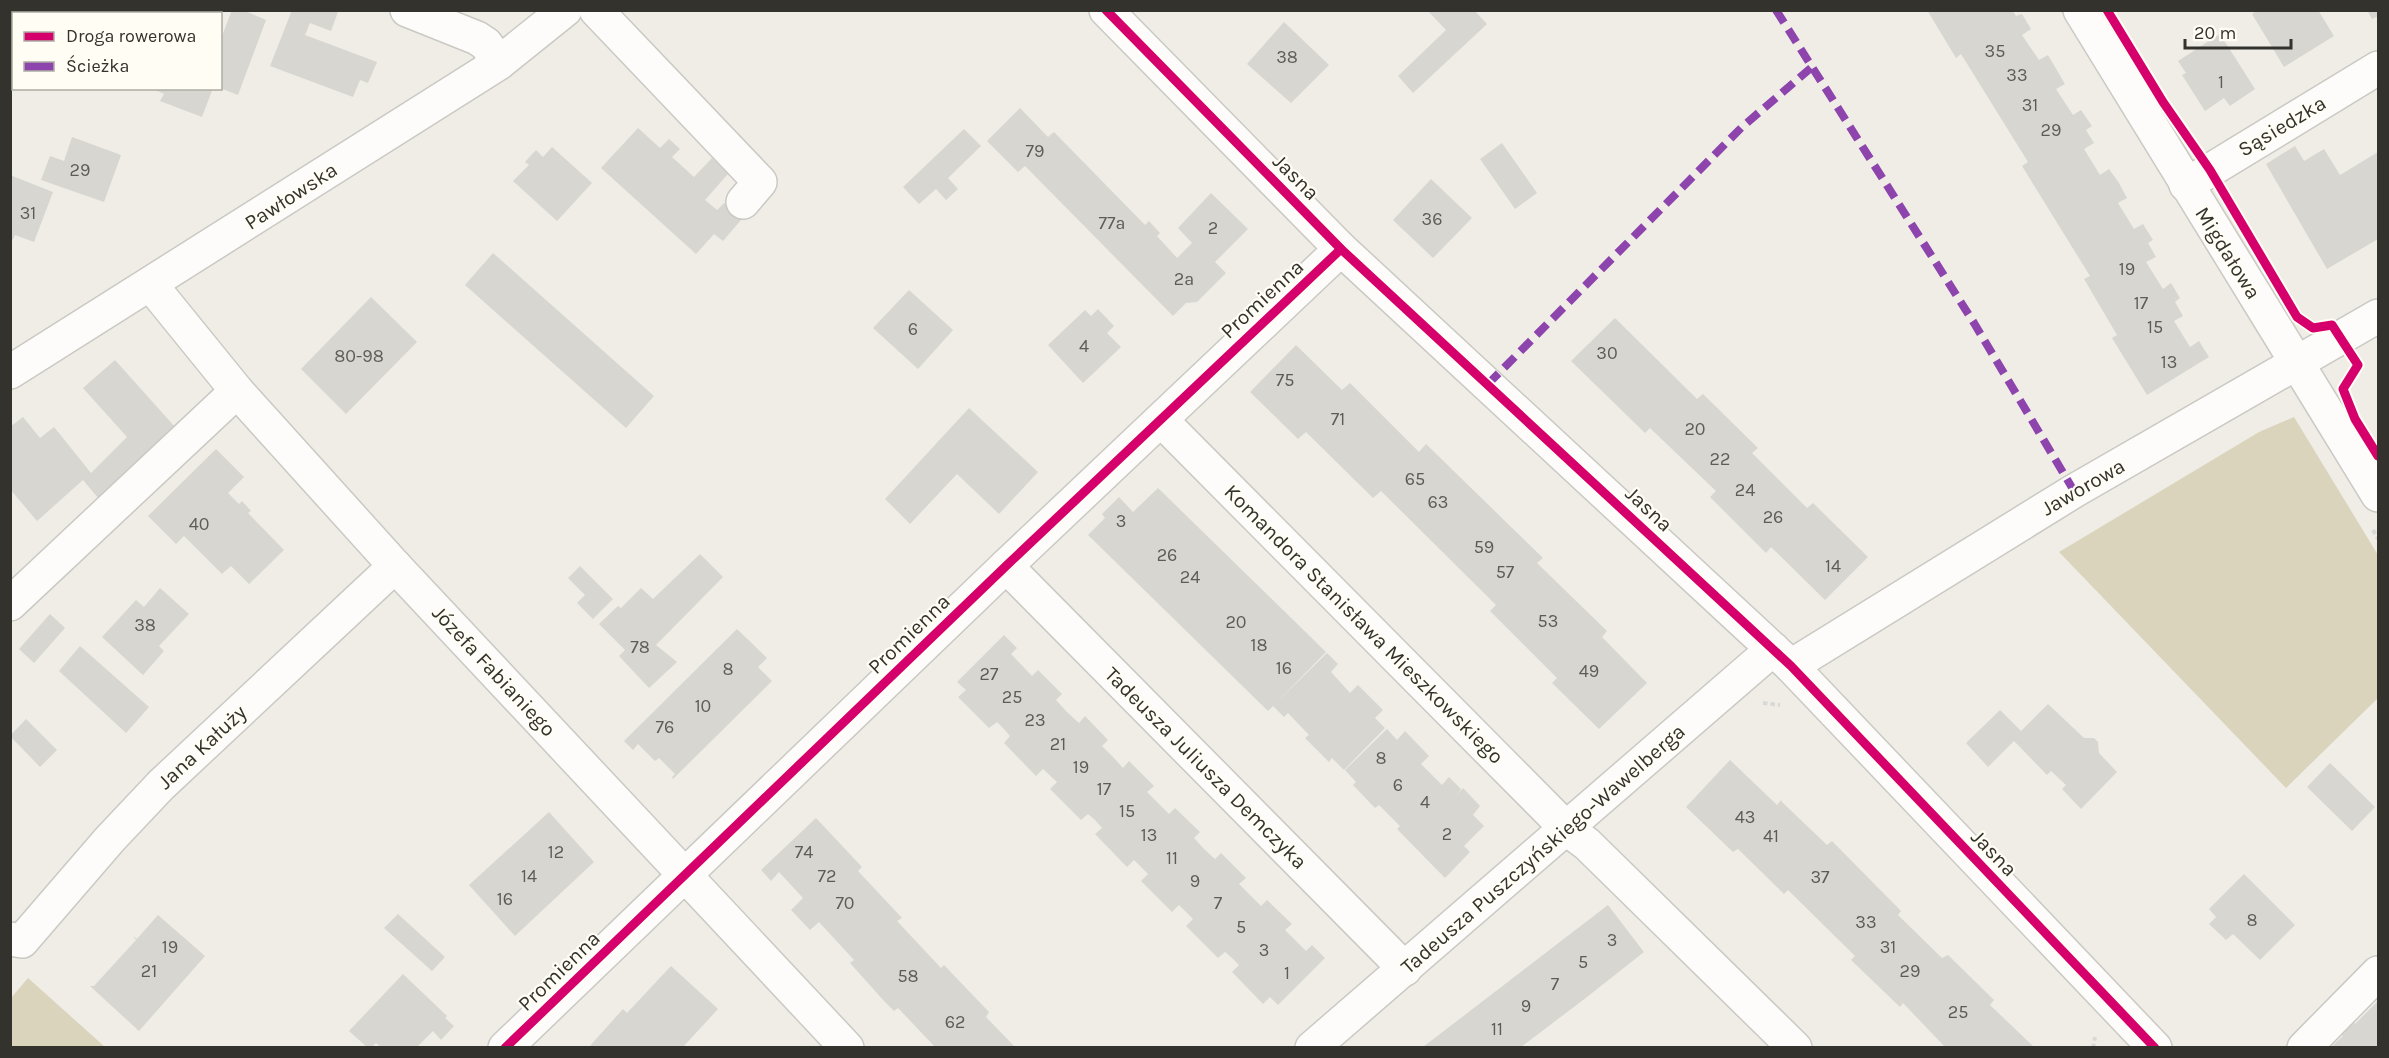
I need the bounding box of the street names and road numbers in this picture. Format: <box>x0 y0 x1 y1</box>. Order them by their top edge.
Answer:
street label: Sąsiedzka <box>2234 90 2330 162</box>
street label: Jasna <box>1268 149 1324 205</box>
street label: Pawłowska <box>240 157 342 235</box>
street label: Migdałowa <box>2190 203 2266 303</box>
street label: Promienna <box>1216 255 1308 343</box>
street label: Jaworowa <box>2037 453 2129 521</box>
street label: Komandora Stanisława Mieszkowskiego <box>1219 479 1509 769</box>
street label: Jasna <box>1621 481 1677 537</box>
street label: Promienna <box>863 589 955 679</box>
street label: Józefa Fabianiego <box>427 601 561 741</box>
street label: Tadeusza Juliusza Demczyka <box>1100 662 1312 874</box>
street label: Jana Kałuży <box>153 700 251 794</box>
street label: Tadeusza Puszczyńskiego-Wawelberga <box>1396 719 1690 979</box>
street label: Jasna <box>1966 825 2022 881</box>
street label: Promienna <box>513 926 605 1016</box>

